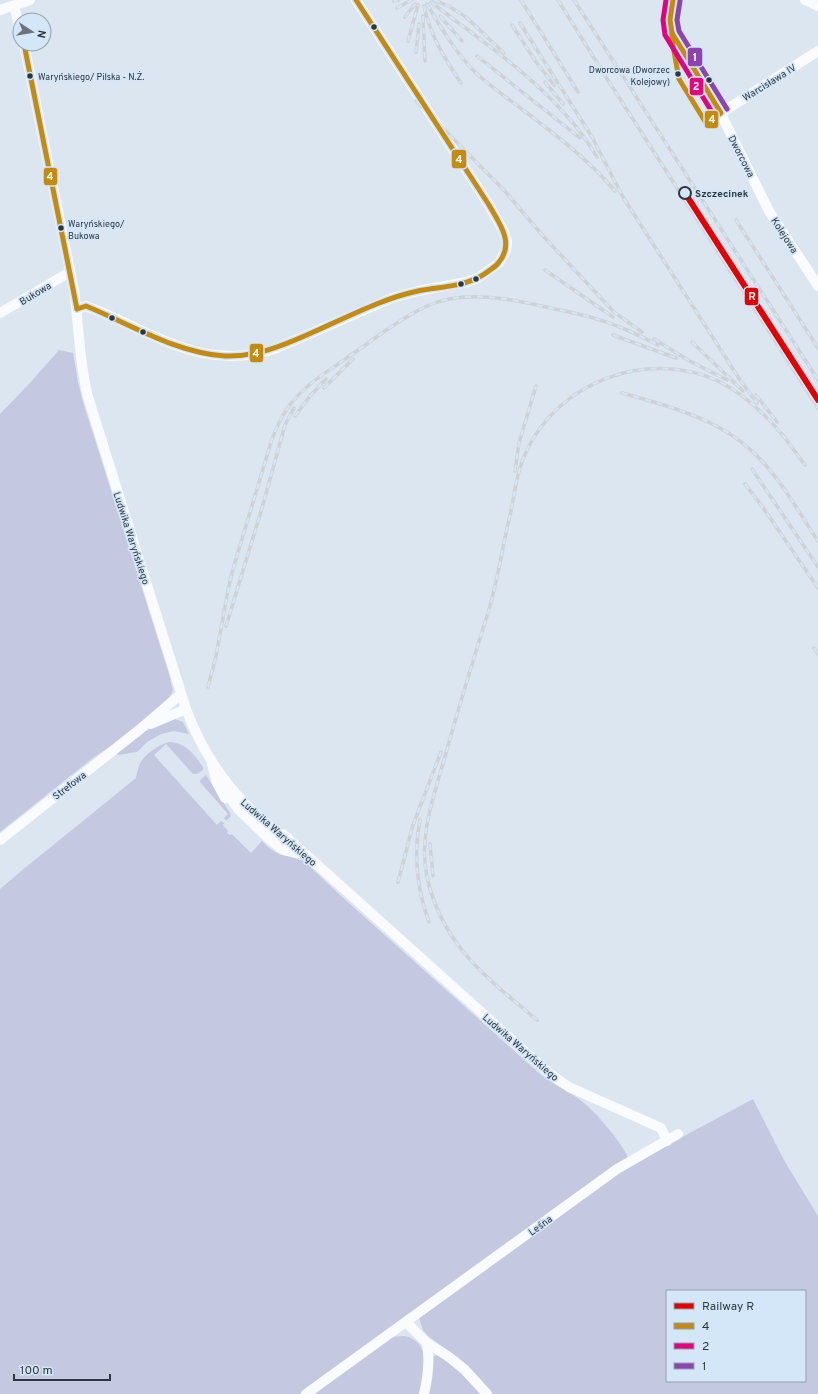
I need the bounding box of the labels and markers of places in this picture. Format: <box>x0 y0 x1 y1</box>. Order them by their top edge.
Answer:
unlabelled marker <box>369 22 379 32</box>
place label: Dworcowa (Dworzec Kolejowy) <box>589 65 670 88</box>
marker: Dworcowa (Dworzec Kolejowy) <box>673 69 683 79</box>
marker: Waryńskiego/ Pilska - N.Ż. <box>25 71 35 81</box>
place label: Waryńskiego/ Pilska - N.Ż. <box>38 71 144 83</box>
unlabelled marker <box>704 75 714 85</box>
marker: Szczecinek <box>678 186 692 200</box>
place label: Szczecinek <box>695 188 749 201</box>
place label: Waryńskiego/ Bukowa <box>68 219 125 242</box>
marker: Waryńskiego/ Bukowa <box>56 223 66 233</box>
unlabelled marker <box>471 274 481 284</box>
unlabelled marker <box>456 279 466 289</box>
unlabelled marker <box>107 313 117 323</box>
unlabelled marker <box>138 327 148 337</box>

